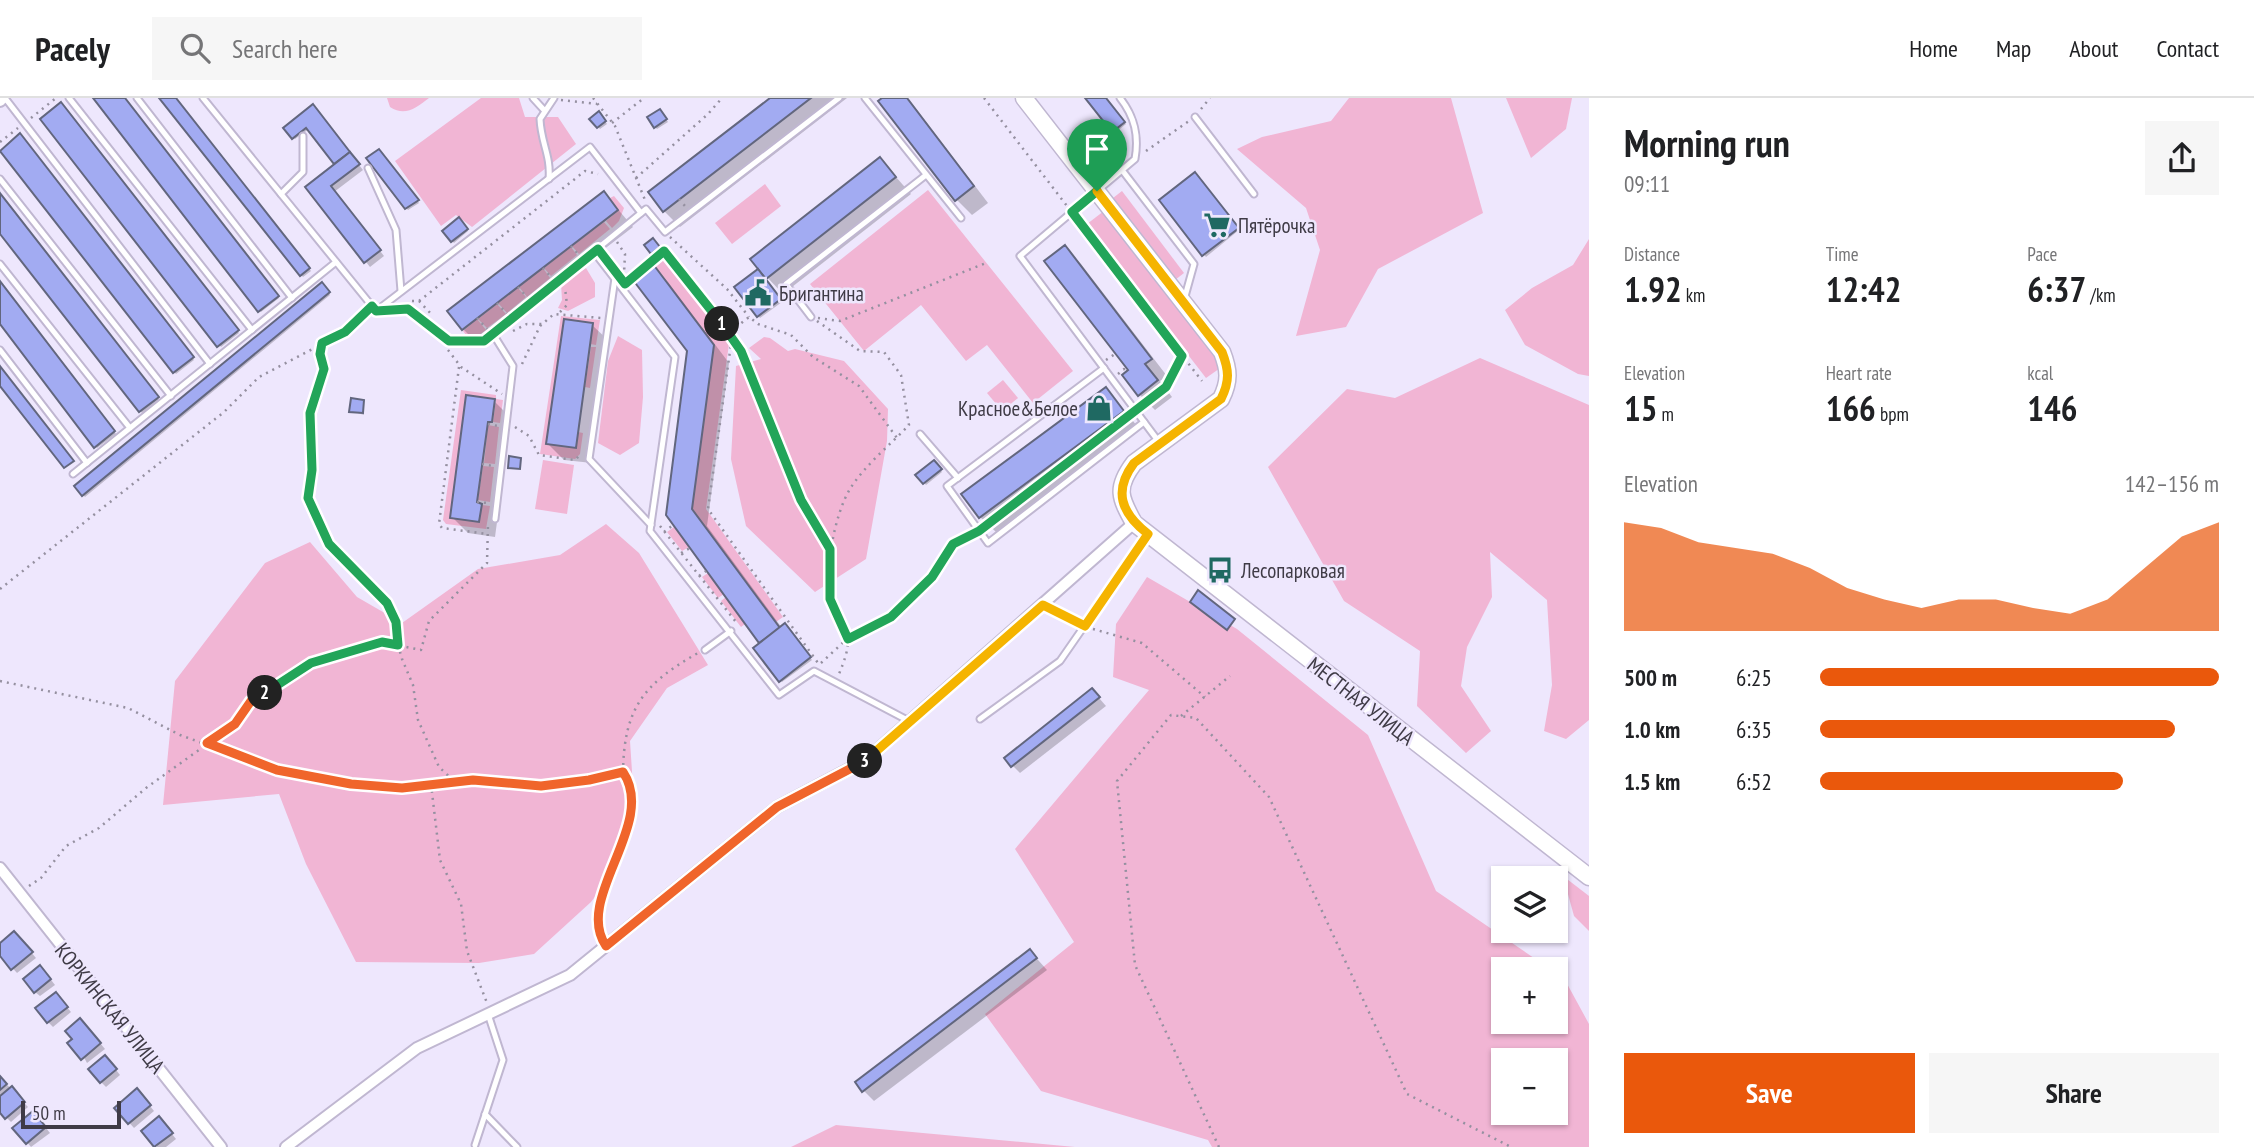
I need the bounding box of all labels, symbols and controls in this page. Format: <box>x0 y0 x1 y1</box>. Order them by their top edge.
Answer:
search box <box>152 17 642 80</box>
text: Pacely <box>35 27 110 70</box>
icon: search <box>176 29 214 67</box>
text: Search here <box>232 32 338 65</box>
text: Home <box>1909 33 1958 64</box>
text: Map <box>1996 33 2031 64</box>
text: About <box>2069 33 2118 64</box>
text: Contact <box>2156 33 2219 64</box>
text: Morning run <box>1624 118 1790 167</box>
pin <box>1067 119 1127 191</box>
button: share <box>2145 121 2219 195</box>
icon: arrive <box>1078 130 1116 168</box>
text: 09:11 <box>1624 169 1670 198</box>
supermarket icon: Пятёрочка <box>1202 210 1232 240</box>
place label: Пятёрочка <box>1238 212 1315 239</box>
text: Distance <box>1624 242 1680 266</box>
text: Time <box>1826 242 1859 266</box>
text: Pace <box>2027 242 2057 266</box>
text: 1.92 <box>1624 266 1682 312</box>
text: 12:42 <box>1826 266 1901 312</box>
text: 6:37 <box>2027 266 2086 312</box>
public building icon: Бригантина <box>743 278 773 308</box>
place label: Бригантина <box>779 280 864 307</box>
text: km <box>1682 283 1705 307</box>
text: /km <box>2086 283 2116 307</box>
pin: 1 <box>704 306 740 342</box>
text: 1 <box>717 311 726 335</box>
text: Elevation <box>1624 361 1685 385</box>
text: Heart rate <box>1826 361 1892 385</box>
text: kcal <box>2027 361 2053 385</box>
text: 15 <box>1624 385 1657 431</box>
text: 166 <box>1826 385 1876 431</box>
text: 146 <box>2027 385 2078 431</box>
shop icon: Красное&Белое <box>1084 393 1114 423</box>
place label: Красное&Белое <box>958 395 1078 422</box>
text: m <box>1657 402 1674 426</box>
text: bpm <box>1876 402 1909 426</box>
text: Elevation <box>1624 469 1698 498</box>
text: 142–156 m <box>2125 469 2219 498</box>
bus stop icon: Лесопарковая <box>1205 555 1235 585</box>
place label: Лесопарковая <box>1240 557 1345 584</box>
street label: МЕСТНАЯ УЛИЦА <box>1302 651 1420 751</box>
text: 500 m <box>1624 663 1677 692</box>
text: 6:25 <box>1736 663 1772 692</box>
pin: 2 <box>247 676 282 710</box>
text: 2 <box>260 680 269 704</box>
text: 1.0 km <box>1624 715 1680 744</box>
text: 6:35 <box>1736 715 1772 744</box>
pin: 3 <box>848 744 882 778</box>
text: 3 <box>860 748 869 772</box>
text: 1.5 km <box>1624 767 1680 796</box>
text: 6:52 <box>1736 767 1772 796</box>
map controls <box>1491 866 1568 1125</box>
button: layers <box>1491 866 1568 943</box>
street label: КОРКИНСКАЯ УЛИЦА <box>49 937 171 1079</box>
button: + <box>1491 957 1568 1034</box>
button: − <box>1491 1048 1568 1125</box>
button: Save <box>1624 1053 1915 1133</box>
button: Share <box>1929 1053 2219 1133</box>
scale bar <box>21 1098 121 1130</box>
text: 50 m <box>32 1101 66 1125</box>

